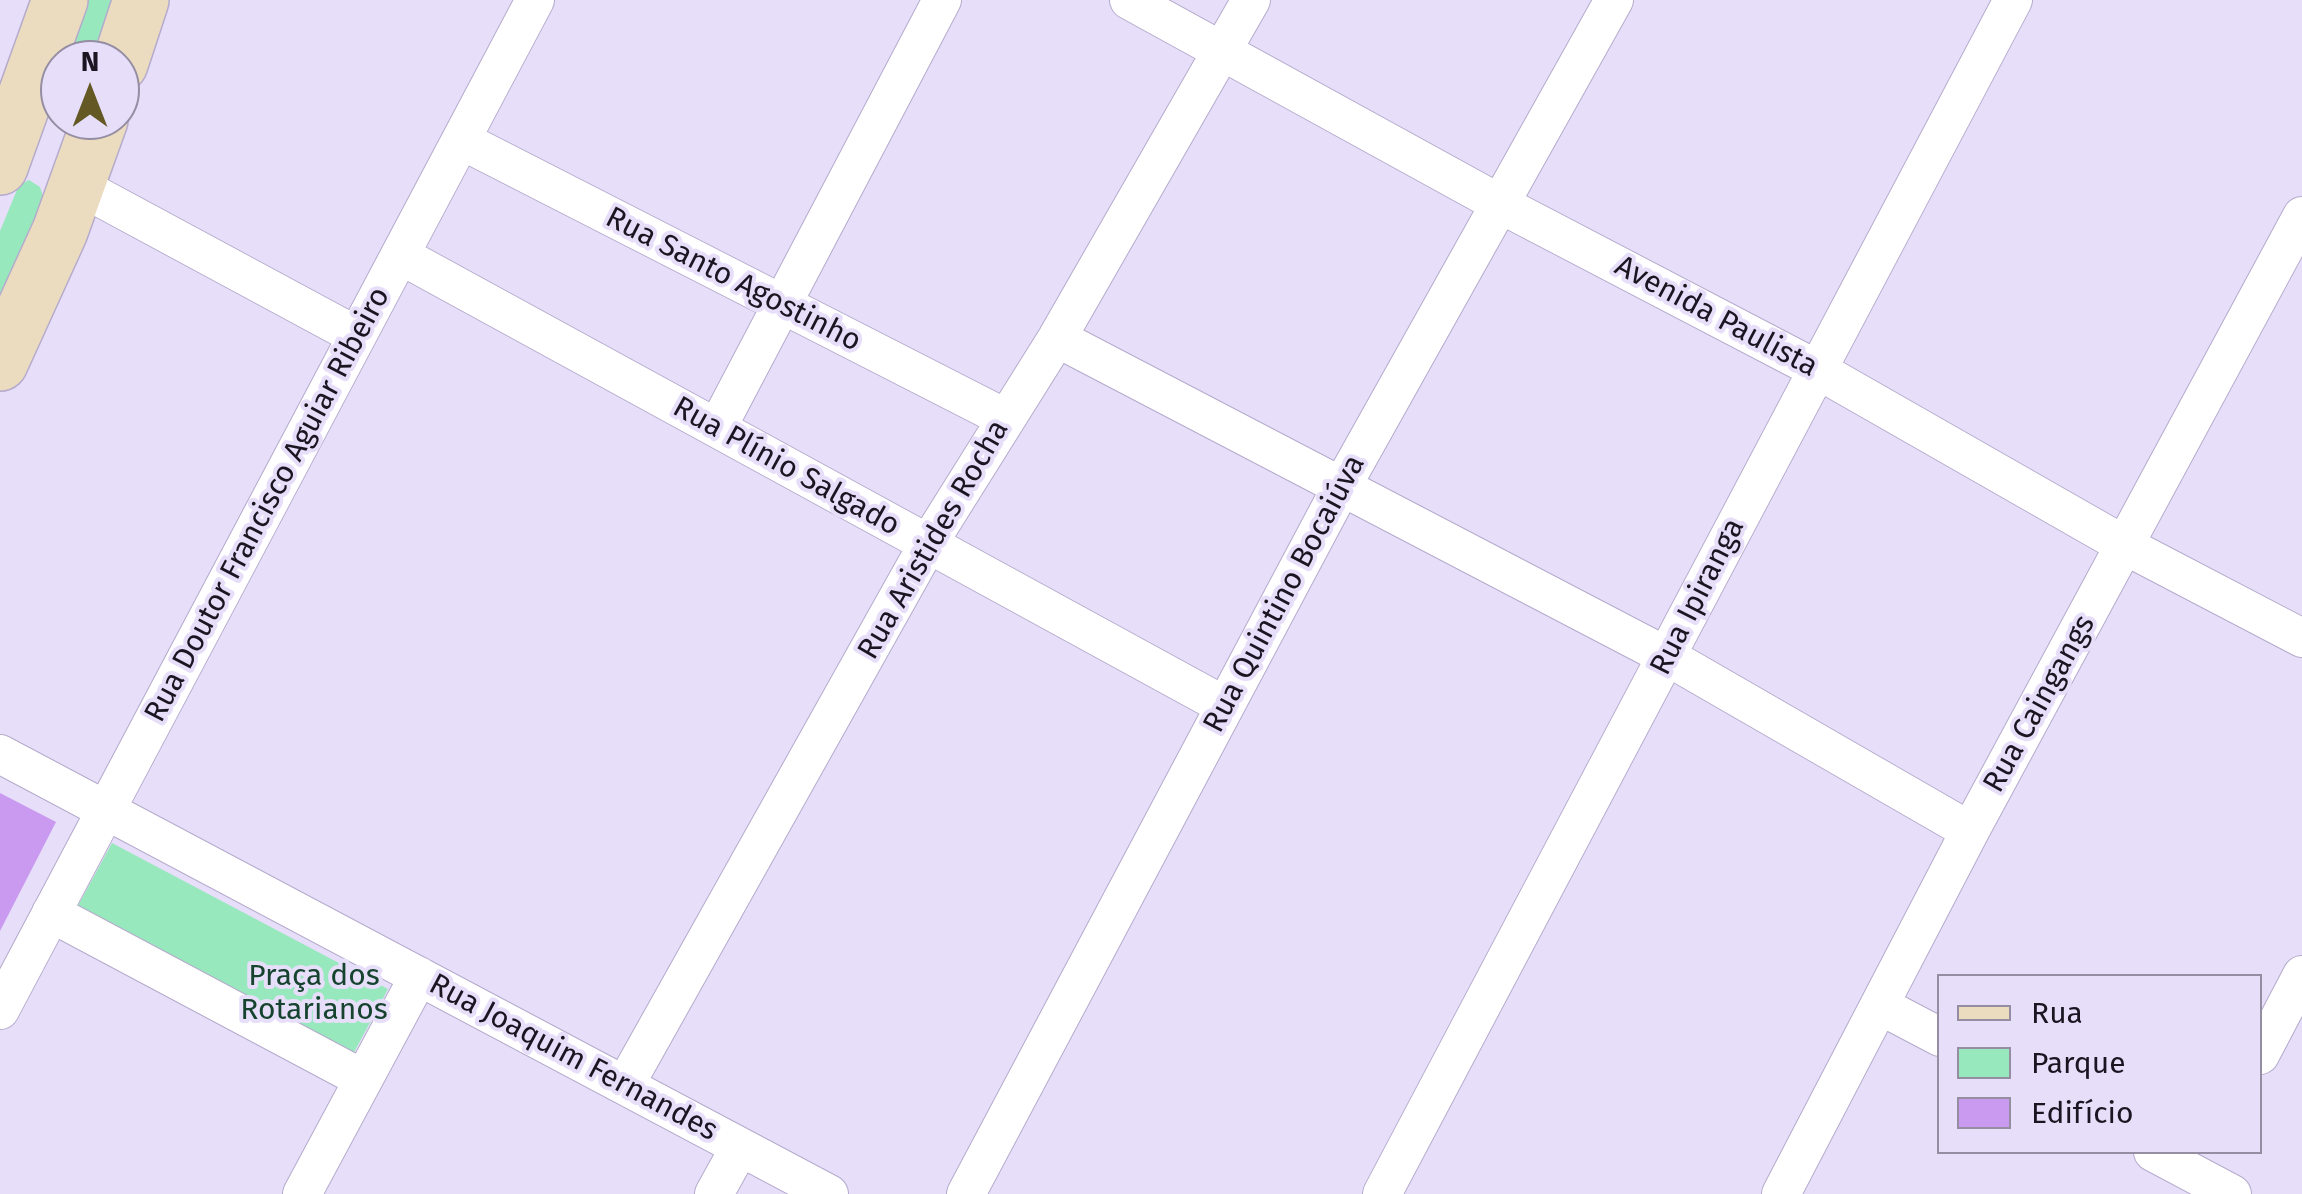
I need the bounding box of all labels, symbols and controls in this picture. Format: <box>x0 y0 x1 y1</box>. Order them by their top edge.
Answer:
north arrow <box>40 40 140 140</box>
text: N <box>81 45 99 78</box>
street label: Rua Santo Agostinho <box>599 200 867 360</box>
street label: Avenida Paulista <box>1609 248 1823 386</box>
street label: Rua Doutor Francisco Aguiar Ribeiro <box>138 281 398 729</box>
street label: Rua Plínio Salgado <box>666 390 906 544</box>
street label: Rua Aristides Rocha <box>851 414 1017 666</box>
street label: Rua Quintino Bocaiúva <box>1197 449 1373 739</box>
street label: Rua Ipiranga <box>1643 513 1753 681</box>
street label: Rua Caingangs <box>1976 609 2104 799</box>
park label: Praça dos Rotarianos <box>240 959 388 1030</box>
street label: Rua Joaquim Fernandes <box>423 967 723 1149</box>
legend <box>1937 974 2262 1154</box>
text: Rua <box>2031 995 2083 1031</box>
text: Parque <box>2031 1045 2126 1081</box>
text: Edifício <box>2031 1095 2133 1131</box>

